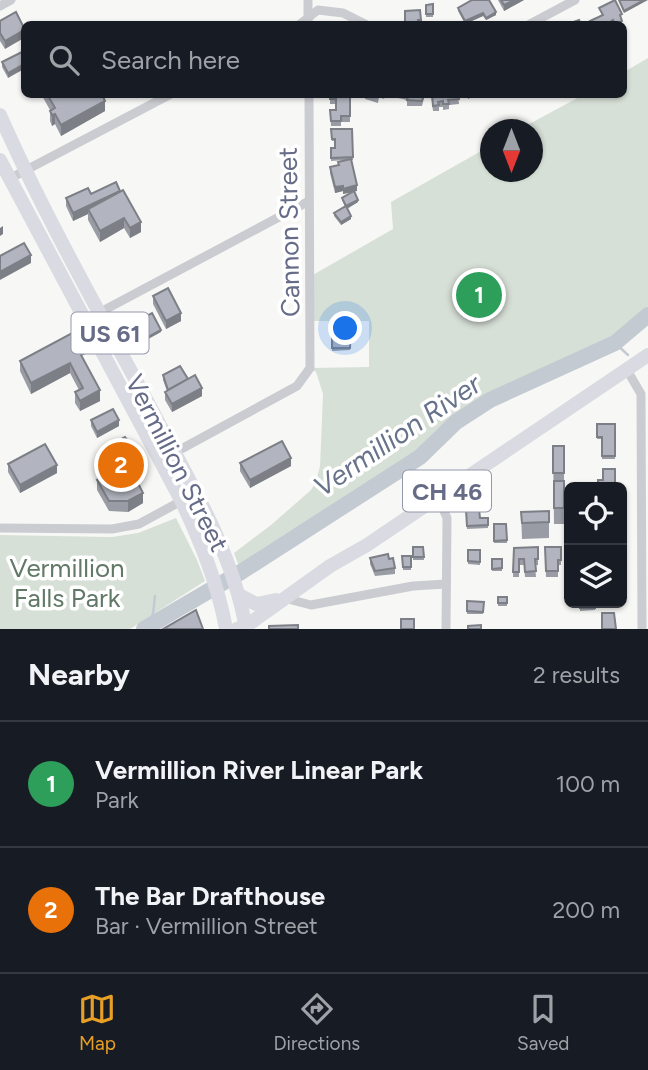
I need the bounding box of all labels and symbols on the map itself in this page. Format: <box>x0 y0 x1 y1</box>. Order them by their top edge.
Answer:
north arrow <box>480 119 543 182</box>
street label: Cannon Street <box>272 147 306 317</box>
pin: 1 <box>456 269 502 321</box>
your location <box>328 311 362 345</box>
road number: US 61 <box>72 312 148 354</box>
water label: Vermillion River <box>307 366 488 503</box>
street label: Vermillion Street <box>119 369 235 557</box>
pin: 2 <box>98 439 144 491</box>
road number: CH 46 <box>403 470 491 512</box>
park label: Vermillion Falls Park <box>9 552 125 614</box>

